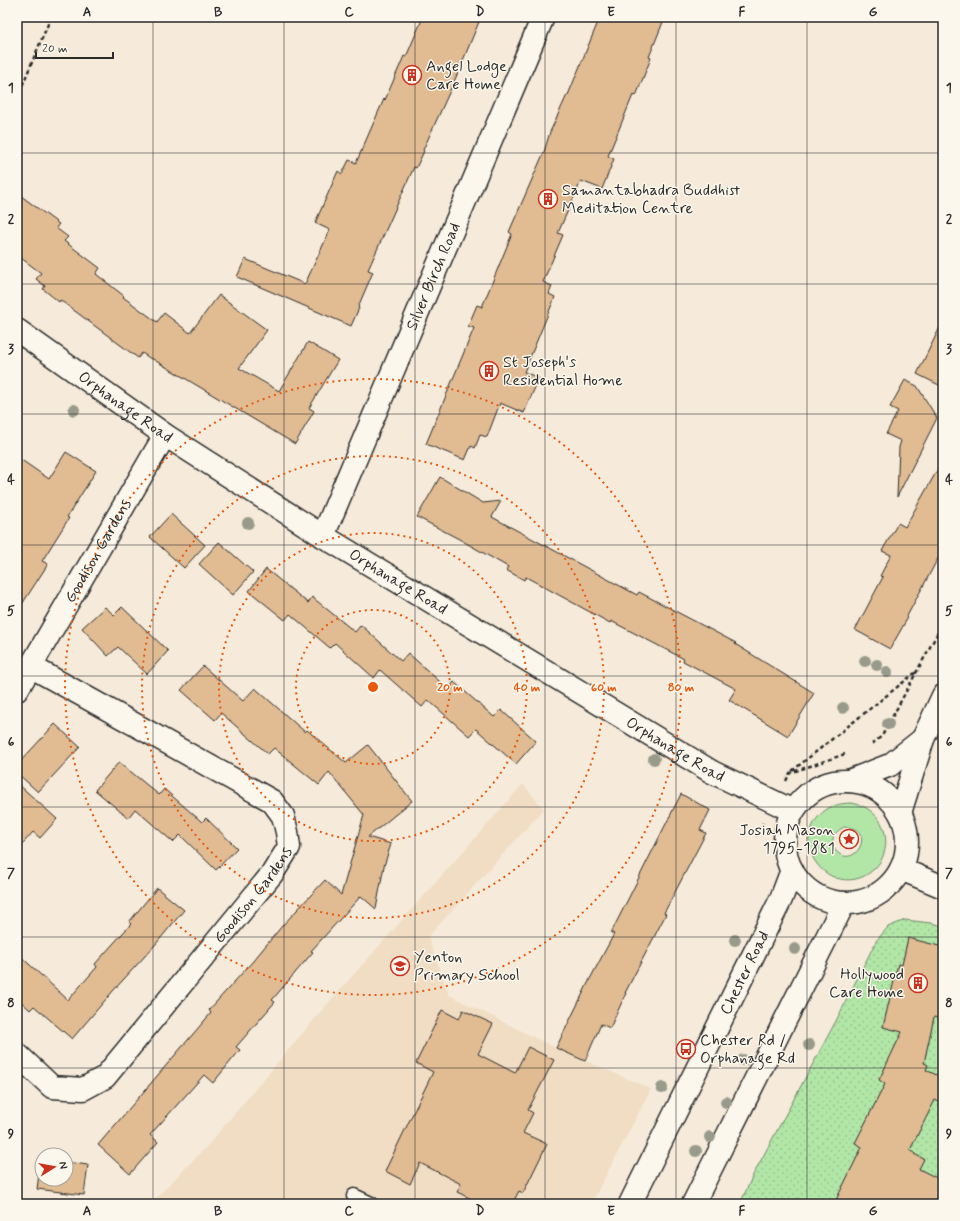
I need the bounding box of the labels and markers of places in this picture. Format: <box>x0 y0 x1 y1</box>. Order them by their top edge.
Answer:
place label: Angel Lodge Care Home <box>426 56 507 95</box>
building icon: Angel Lodge Care Home <box>401 64 423 86</box>
place label: Samantabhadra Buddhist Meditation Centre <box>562 180 740 219</box>
building icon: Samantabhadra Buddhist Meditation Centre <box>537 188 559 210</box>
place label: St Joseph's Residential Home <box>503 352 623 391</box>
building icon: St Joseph's Residential Home <box>478 360 500 382</box>
centre of rings <box>366 680 380 694</box>
place label: Josiah Mason 1795-1881 <box>739 820 835 859</box>
place icon: Josiah Mason 1795-1881 <box>838 828 860 850</box>
place label: Yenton Primary School <box>414 947 520 986</box>
school or university icon: Yenton Primary School <box>389 955 411 977</box>
place label: Hollywood Care Home <box>829 964 904 1003</box>
building icon: Hollywood Care Home <box>907 972 929 994</box>
place label: Chester Rd / Orphanage Rd <box>700 1030 795 1070</box>
bus stop icon: Chester Rd / Orphanage Rd <box>675 1038 697 1060</box>

